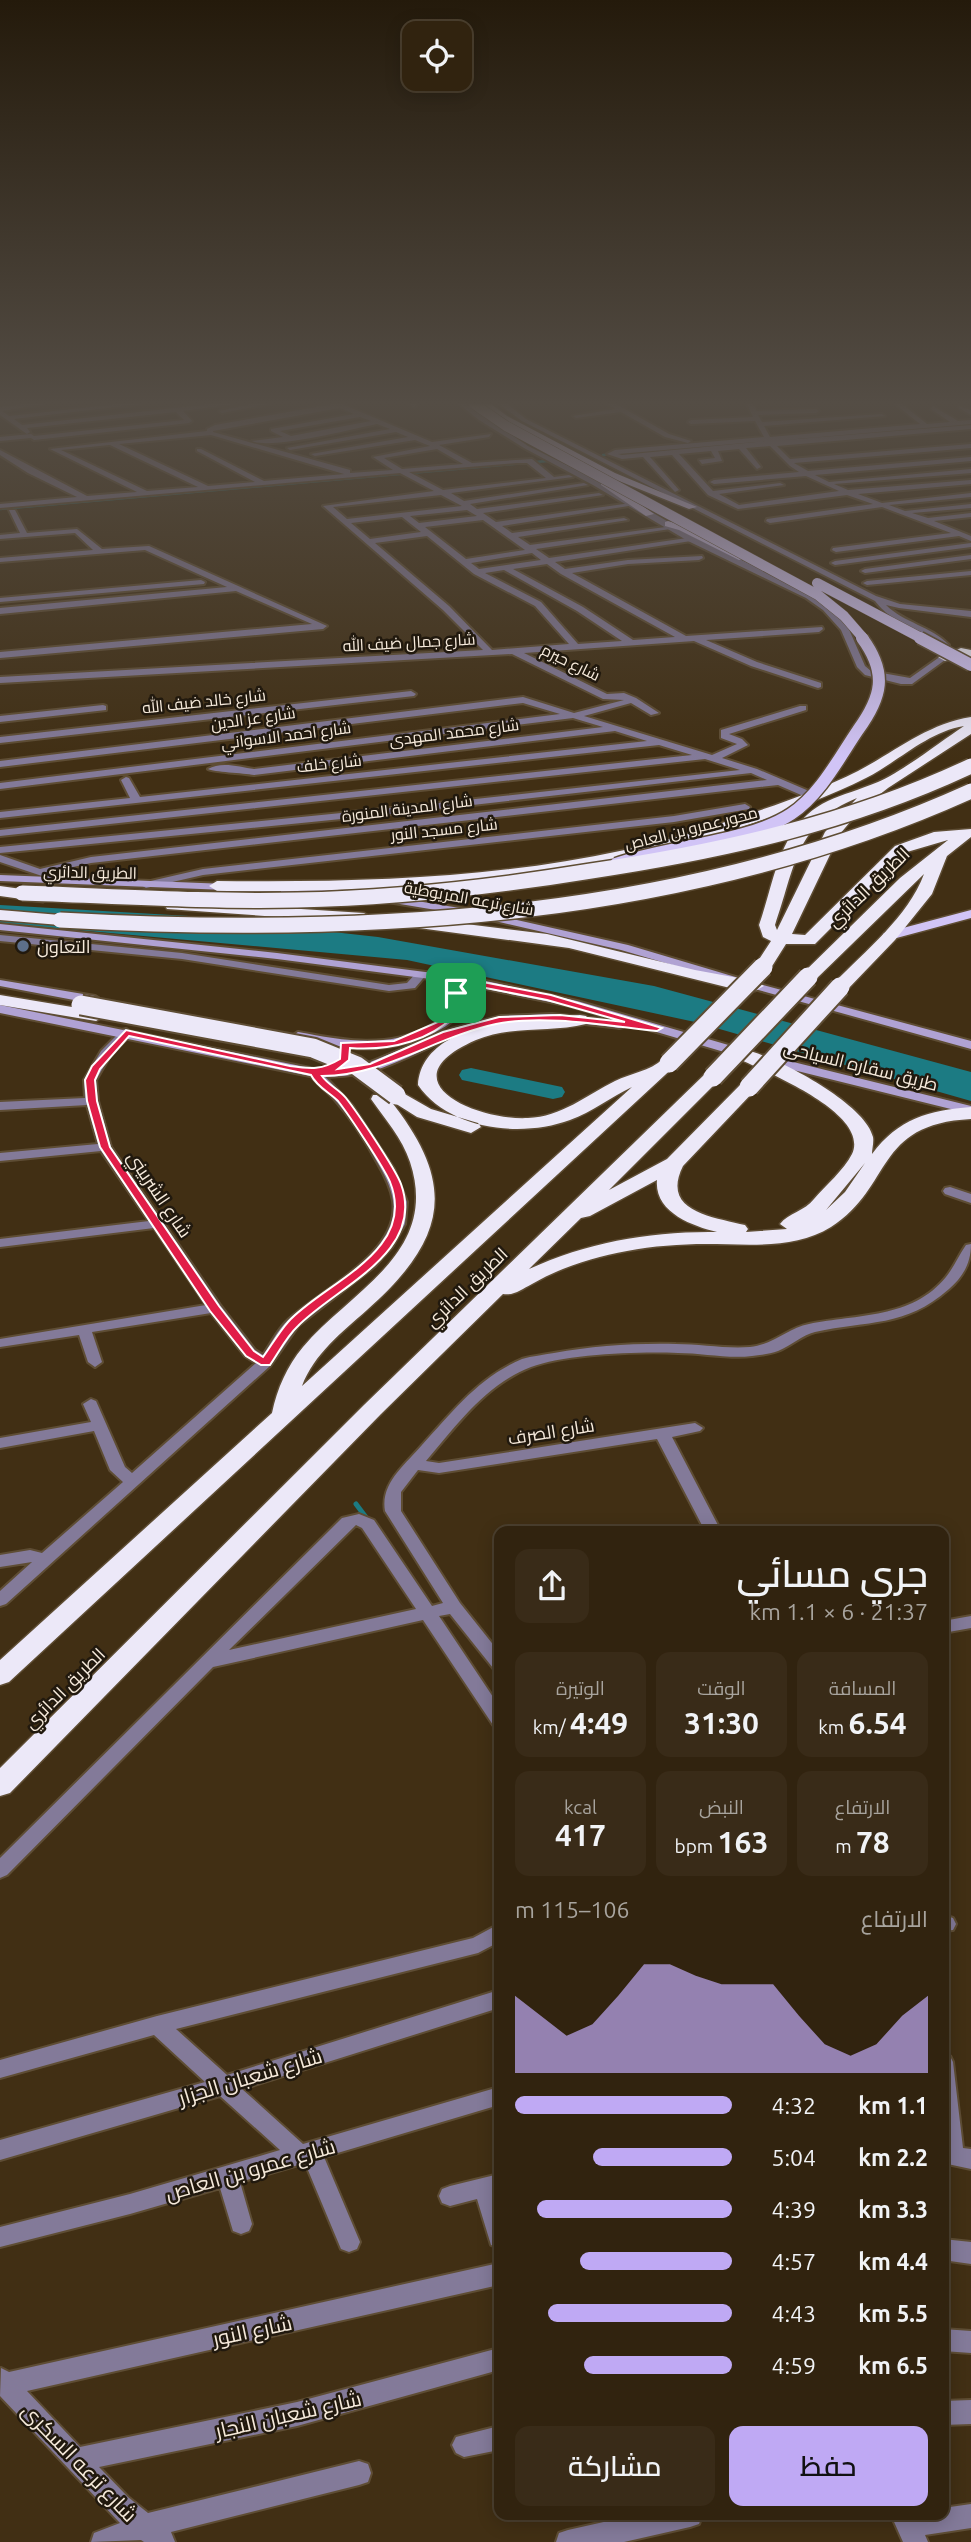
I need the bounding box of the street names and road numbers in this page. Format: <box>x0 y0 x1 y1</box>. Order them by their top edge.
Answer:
street label: شارع جمال ضيف الله <box>342 629 476 657</box>
street label: شارع حيرم <box>537 640 603 687</box>
street label: شارع خالد ضيف الله <box>141 685 267 719</box>
street label: شارع عز الدين <box>210 703 297 736</box>
street label: شارع محمد المهدى <box>388 715 520 752</box>
street label: شارع احمد الاسواني <box>220 718 353 757</box>
street label: شارع خلف <box>296 751 363 778</box>
street label: شارع المدينة المنورة <box>341 791 474 828</box>
street label: محور عمرو بن العاص <box>623 803 760 855</box>
street label: شارع مسجد النور <box>389 814 499 847</box>
street label: الطريق الدائري <box>823 843 916 935</box>
street label: الطريق الدائري <box>43 862 137 887</box>
street label: شارع ترعه المريوطية <box>402 878 535 921</box>
street label: طريق سقاره السياحى <box>781 1036 940 1097</box>
street label: شارع الشربيني <box>120 1147 196 1244</box>
street label: الطريق الدائري <box>421 1243 514 1335</box>
street label: شارع الصرف <box>506 1414 596 1451</box>
street label: الطريق الدائري <box>20 1644 112 1736</box>
street label: شارع شعبان الجزار <box>174 2043 326 2112</box>
street label: شارع عمرو بن العاص <box>162 2133 339 2208</box>
street label: شارع النور <box>209 2310 295 2353</box>
street label: شارع شعبان النجار <box>212 2386 364 2446</box>
street label: شارع ترعه السكرى <box>15 2398 143 2528</box>

